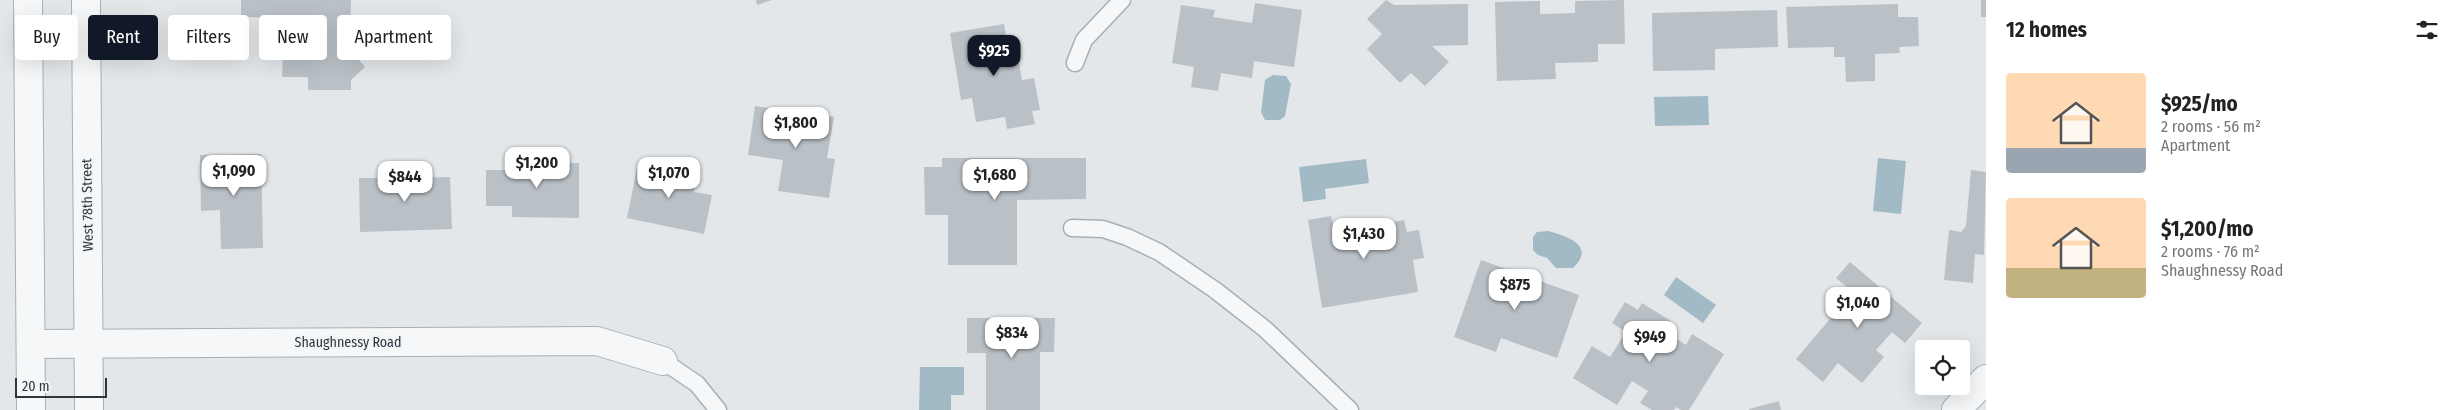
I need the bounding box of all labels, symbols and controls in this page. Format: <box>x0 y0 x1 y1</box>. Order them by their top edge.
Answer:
chip: Buy <box>15 15 78 60</box>
chip: Rent <box>88 15 158 60</box>
chip: Filters <box>168 15 249 60</box>
chip: New <box>259 15 327 60</box>
chip: Apartment <box>337 15 451 60</box>
icon: filters <box>2413 16 2441 44</box>
text: 12 homes <box>2006 17 2087 43</box>
pin: $925 <box>964 34 1024 77</box>
text: $925 <box>978 41 1010 60</box>
text: $925/mo <box>2161 91 2238 117</box>
icon: home <box>2046 93 2106 153</box>
pin: $1,800 <box>755 106 837 149</box>
text: $1,800 <box>774 113 818 132</box>
text: 2 rooms · 56 m² <box>2161 117 2261 136</box>
text: Apartment <box>2161 136 2230 155</box>
pin: $1,200 <box>496 146 578 189</box>
text: $1,200 <box>516 153 558 172</box>
pin: $1,090 <box>193 154 275 197</box>
pin: $1,070 <box>628 156 710 199</box>
street label: West 78th Street <box>78 158 97 252</box>
pin: $1,680 <box>954 158 1036 201</box>
pin: $844 <box>375 160 435 203</box>
text: $1,090 <box>212 161 256 180</box>
text: $1,070 <box>648 163 690 182</box>
text: $1,680 <box>973 165 1017 184</box>
text: $844 <box>389 167 421 186</box>
text: $1,200/mo <box>2161 216 2253 242</box>
pin: $1,430 <box>1323 218 1405 260</box>
icon: home <box>2046 218 2106 278</box>
text: $1,430 <box>1343 224 1385 243</box>
text: 2 rooms · 76 m² <box>2161 242 2260 261</box>
text: Shaughnessy Road <box>2161 261 2283 280</box>
pin: $875 <box>1485 268 1545 311</box>
text: $875 <box>1500 275 1530 294</box>
pin: $1,040 <box>1817 286 1899 329</box>
text: $1,040 <box>1836 293 1880 312</box>
pin: $834 <box>982 316 1042 359</box>
pin: $949 <box>1620 320 1680 363</box>
text: $834 <box>996 323 1028 342</box>
text: $949 <box>1634 327 1666 346</box>
street label: Shaughnessy Road <box>295 334 401 351</box>
map controls <box>1915 340 1970 395</box>
button: locate <box>1915 340 1970 395</box>
scale bar <box>15 375 108 398</box>
text: 20 m <box>22 378 50 395</box>

